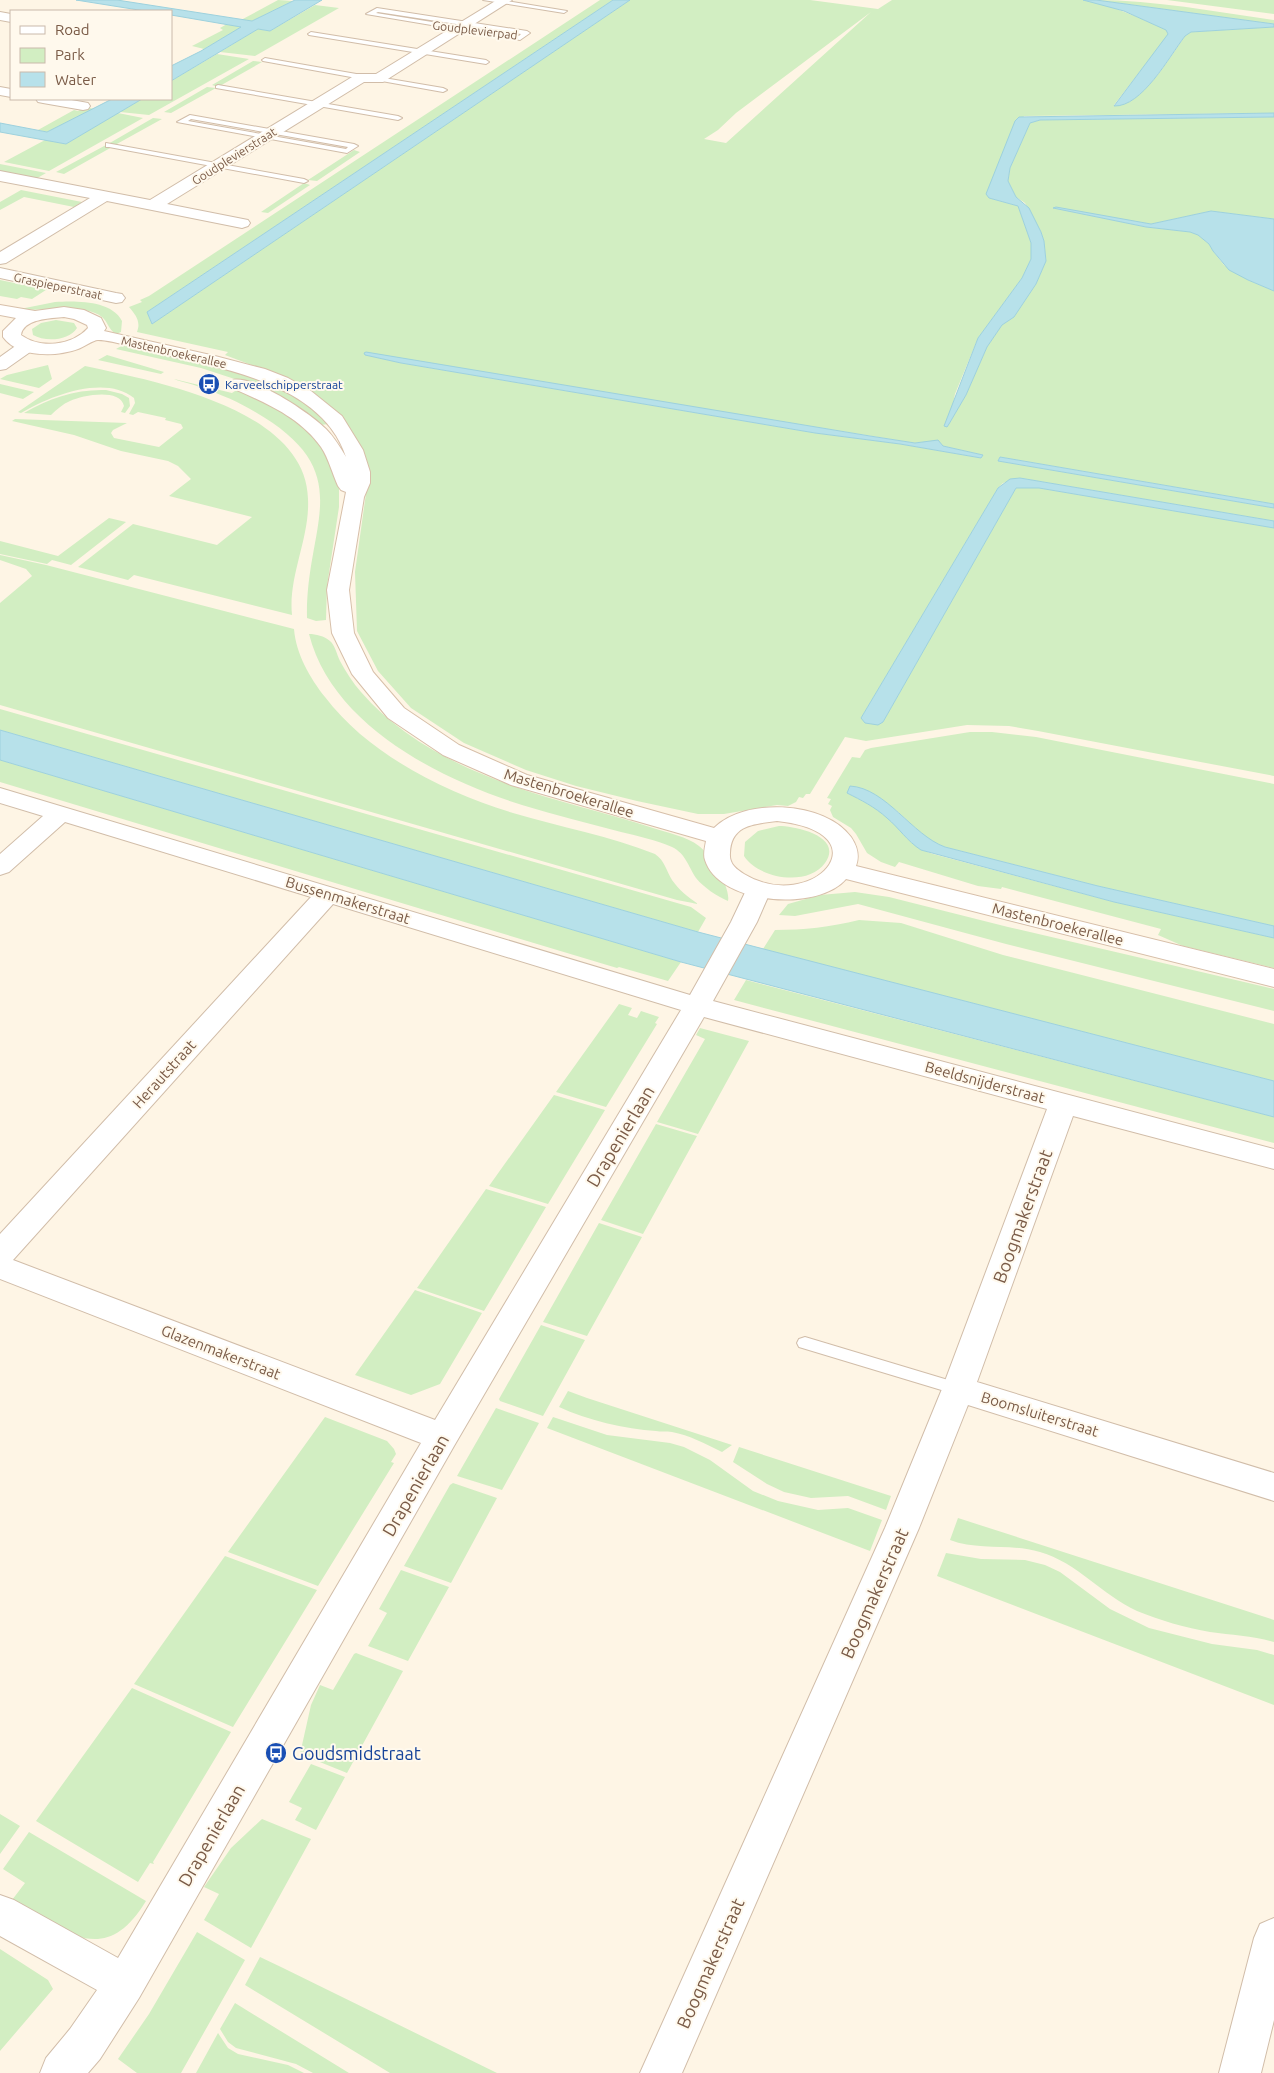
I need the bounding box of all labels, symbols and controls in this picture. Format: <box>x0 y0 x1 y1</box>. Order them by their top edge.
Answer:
legend <box>10 10 172 100</box>
street label: Goudplevierpad <box>432 18 518 42</box>
text: Road <box>55 21 90 38</box>
text: Park <box>55 46 85 63</box>
text: Water <box>55 71 96 88</box>
street label: Goudplevierstraat <box>189 125 279 187</box>
street label: Graspieperstraat <box>13 270 104 302</box>
street label: Mastenbroekerallee <box>120 334 228 370</box>
bus stop icon: Karveelschipperstraat <box>197 372 221 396</box>
place label: Karveelschipperstraat <box>225 378 343 391</box>
street label: Mastenbroekerallee <box>502 765 636 821</box>
street label: Bussenmakerstraat <box>284 873 412 927</box>
street label: Mastenbroekerallee <box>991 899 1125 949</box>
street label: Herautstraat <box>129 1036 199 1112</box>
street label: Beeldsnijderstraat <box>923 1058 1047 1106</box>
street label: Drapenierlaan <box>582 1082 658 1190</box>
street label: Boogmakerstraat <box>989 1147 1055 1285</box>
street label: Glazenmakerstraat <box>159 1321 283 1383</box>
street label: Boomsluiterstraat <box>979 1388 1101 1440</box>
street label: Drapenierlaan <box>378 1431 452 1539</box>
street label: Boogmakerstraat <box>836 1525 912 1661</box>
bus stop icon: Goudsmidstraat <box>264 1741 288 1765</box>
place label: Goudsmidstraat <box>292 1743 421 1763</box>
street label: Drapenierlaan <box>174 1781 248 1889</box>
street label: Boogmakerstraat <box>672 1895 748 2031</box>

